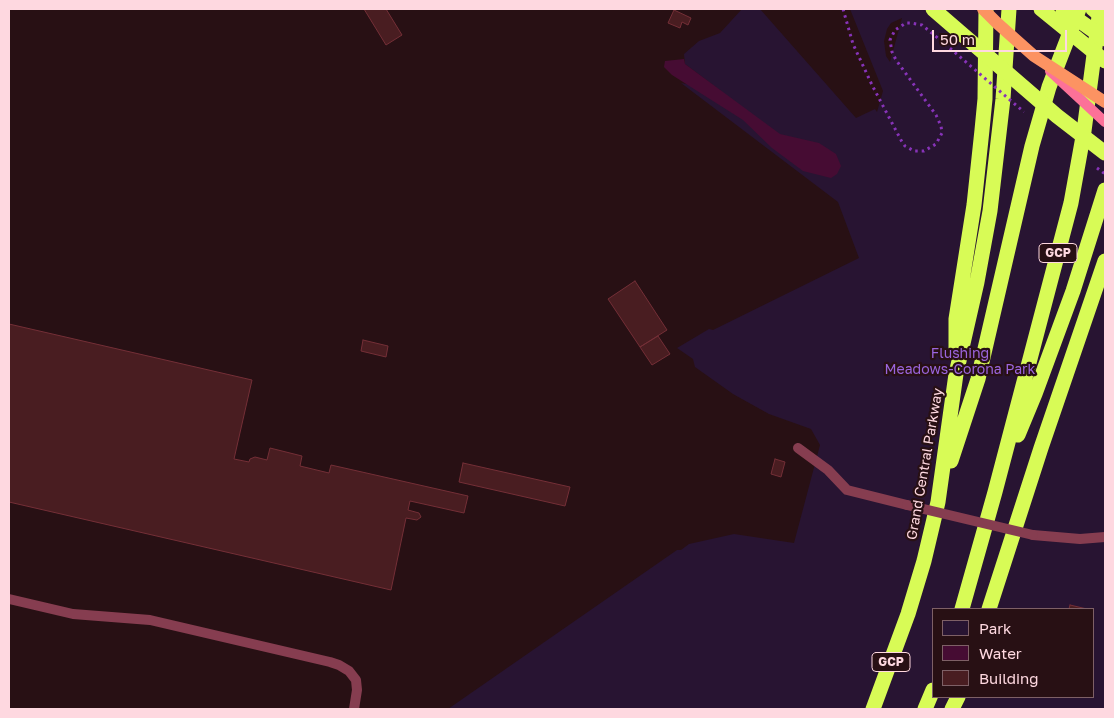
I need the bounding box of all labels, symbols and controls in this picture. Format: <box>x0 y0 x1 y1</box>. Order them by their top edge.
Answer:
scale bar <box>934 20 1069 52</box>
text: 50 m <box>940 30 975 48</box>
road number: GCP <box>1039 244 1077 262</box>
park label: Flushing Meadows-Corona Park <box>885 346 1035 378</box>
street label: Grand Central Parkway <box>903 387 947 541</box>
legend <box>932 608 1094 698</box>
text: Park <box>979 619 1011 637</box>
text: Water <box>979 644 1022 662</box>
road number: GCP <box>872 652 910 672</box>
text: Building <box>979 669 1039 687</box>

